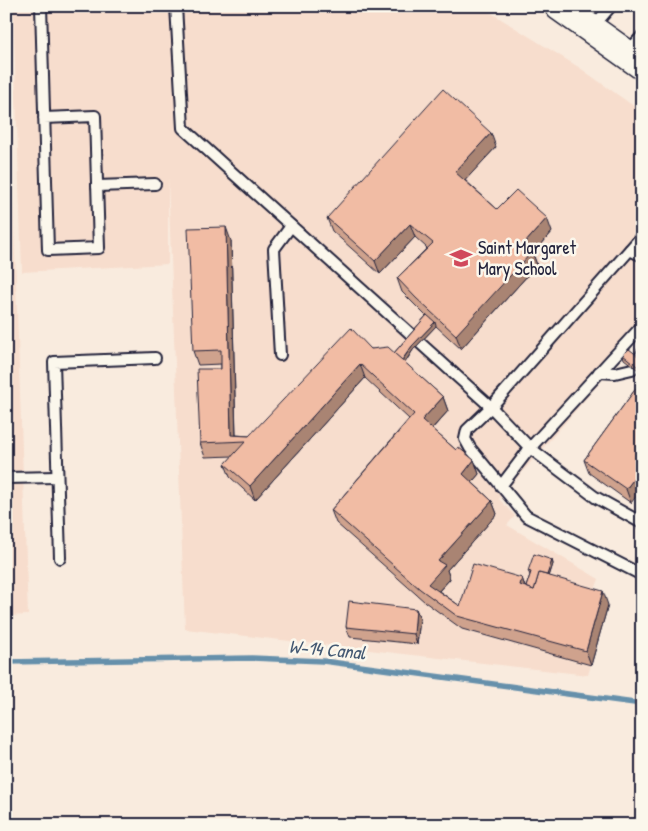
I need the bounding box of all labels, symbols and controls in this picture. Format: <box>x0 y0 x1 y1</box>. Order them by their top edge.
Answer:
place label: Saint Margaret Mary School <box>478 235 577 281</box>
school or university icon: Saint Margaret Mary School <box>448 245 474 271</box>
water label: W-14 Canal <box>288 633 367 665</box>

